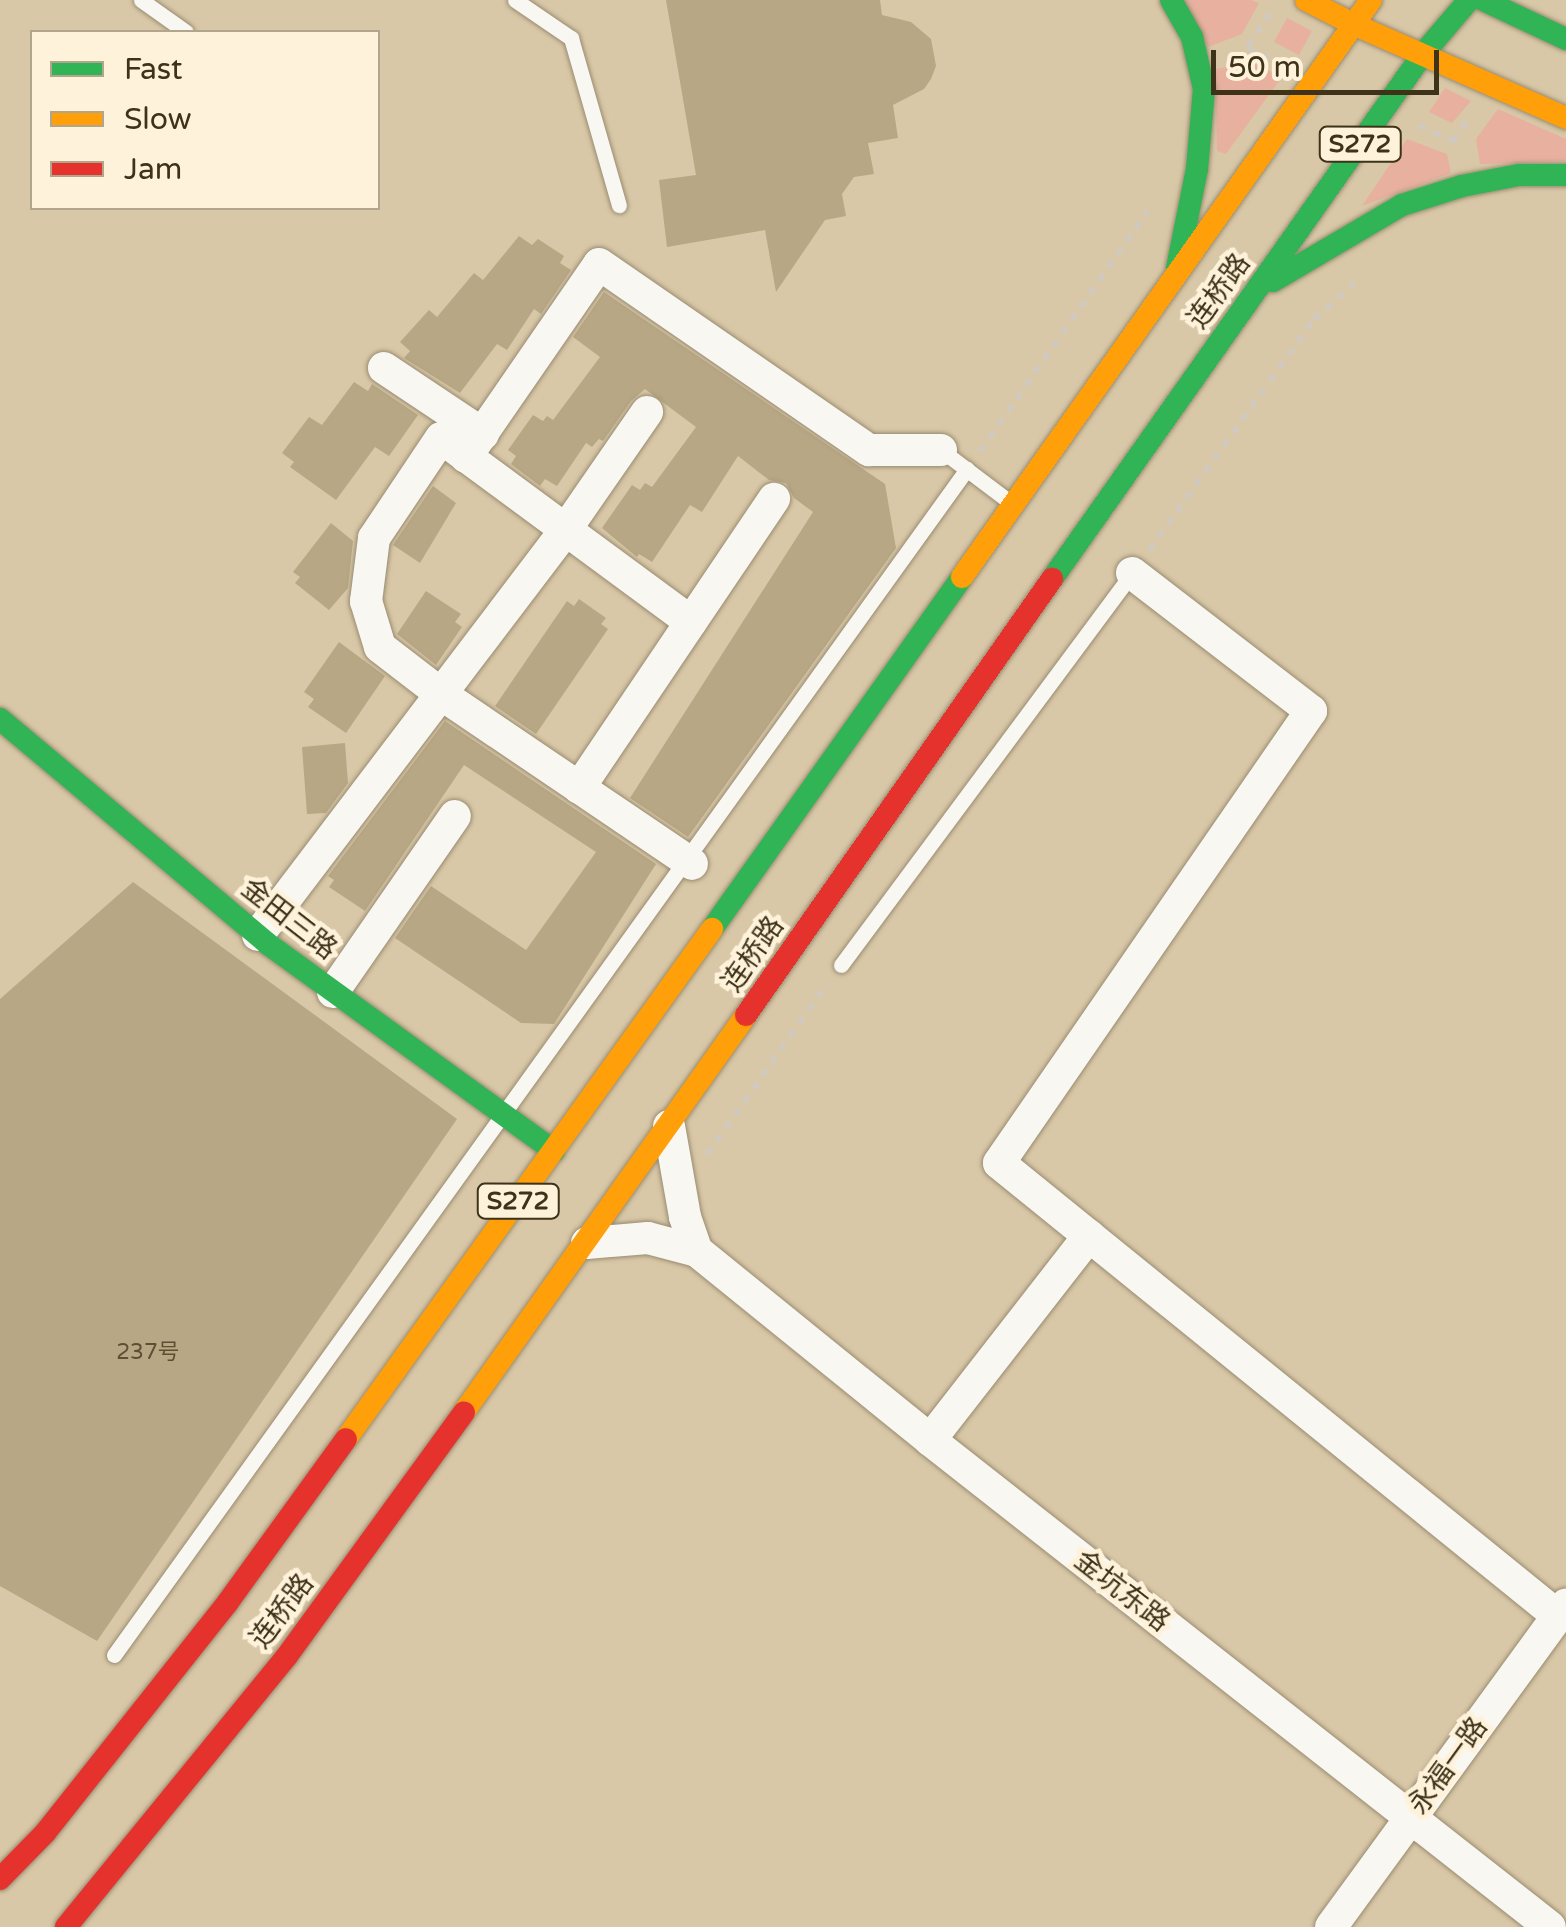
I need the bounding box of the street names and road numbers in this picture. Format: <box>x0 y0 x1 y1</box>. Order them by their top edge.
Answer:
road number: S272 <box>1318 124 1402 164</box>
street label: 连桥路 <box>1181 247 1257 335</box>
street label: 金田三路 <box>235 871 343 967</box>
street label: 连桥路 <box>715 910 791 998</box>
road number: S272 <box>476 1181 560 1221</box>
street label: 金坑东路 <box>1068 1543 1176 1639</box>
street label: 连桥路 <box>243 1567 321 1655</box>
street label: 永福一路 <box>1401 1711 1495 1821</box>

